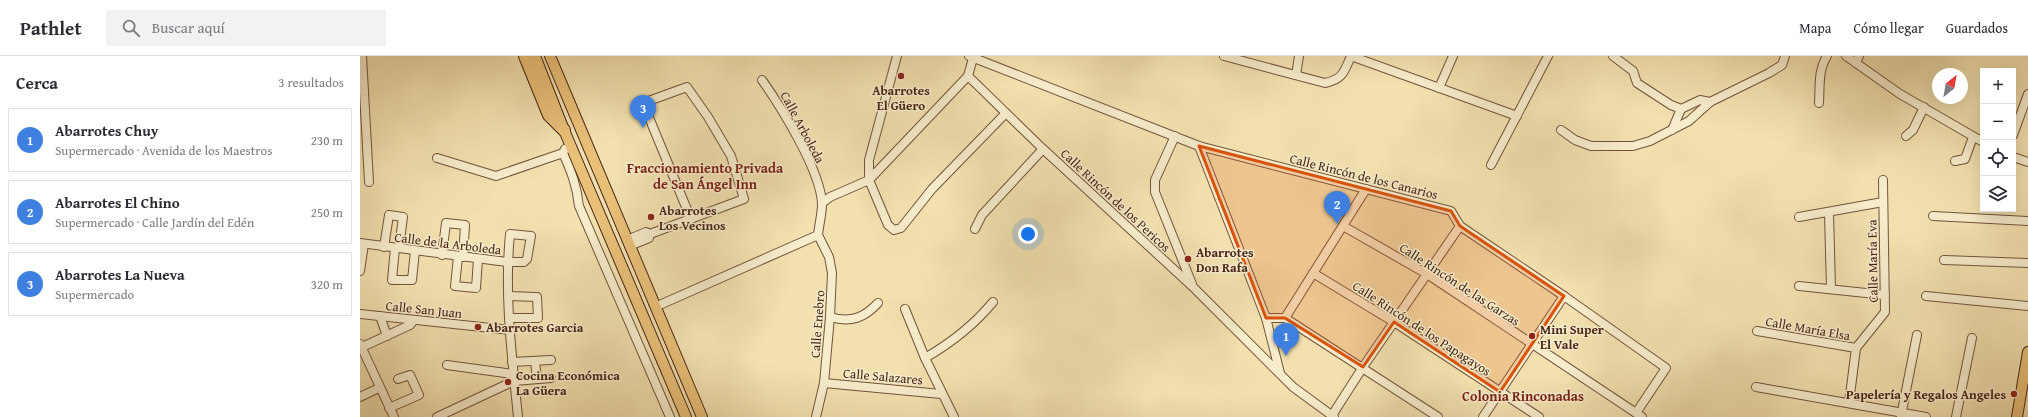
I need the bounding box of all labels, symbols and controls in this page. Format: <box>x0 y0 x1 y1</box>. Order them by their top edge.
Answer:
search box <box>106 10 386 46</box>
text: Pathlet <box>20 14 82 42</box>
icon: search <box>120 17 142 39</box>
text: Buscar aquí <box>152 17 225 38</box>
text: Mapa <box>1799 18 1831 38</box>
text: Cómo llegar <box>1853 18 1924 38</box>
text: Guardados <box>1946 18 2008 38</box>
north arrow <box>1932 68 1968 104</box>
map controls <box>1980 68 2016 212</box>
button: + <box>1980 68 2016 104</box>
text: Cerca <box>16 70 58 95</box>
marker: Abarrotes El Güero <box>896 71 906 81</box>
text: 3 resultados <box>278 73 344 92</box>
place label: Abarrotes El Güero <box>872 81 930 115</box>
street label: Calle Arboleda <box>776 88 830 167</box>
pin: 3 <box>630 95 656 128</box>
button: − <box>1980 104 2016 140</box>
text: Abarrotes Chuy <box>55 120 158 141</box>
text: 1 <box>27 131 33 150</box>
text: 230 m <box>311 131 343 150</box>
button: locate <box>1980 140 2016 176</box>
text: Supermercado · Avenida de los Maestros <box>55 141 272 160</box>
street label: Calle Rincón de los Pericos <box>1056 144 1175 257</box>
street label: Calle Rincón de los Canarios <box>1288 149 1440 204</box>
district label: Fraccionamiento Privada de San Ángel Inn <box>627 158 784 194</box>
button: layers <box>1980 176 2016 212</box>
pin: 2 <box>1324 191 1350 224</box>
text: Abarrotes El Chino <box>55 192 180 213</box>
place label: Abarrotes Los Vecinos <box>659 201 726 235</box>
text: 2 <box>27 203 33 222</box>
text: 250 m <box>311 203 343 222</box>
marker: Abarrotes Los Vecinos <box>646 212 656 222</box>
text: Supermercado · Calle Jardín del Edén <box>55 213 254 232</box>
street label: Calle María Eva <box>1862 218 1883 303</box>
your location <box>1018 224 1038 244</box>
street label: Calle de la Arboleda <box>393 228 503 260</box>
street label: Calle Rincón de las Garzas <box>1396 238 1524 331</box>
place label: Abarrotes Don Rafa <box>1196 243 1254 277</box>
marker: Abarrotes Don Rafa <box>1183 254 1193 264</box>
text: Abarrotes La Nueva <box>55 264 185 285</box>
text: 3 <box>27 275 33 294</box>
text: 320 m <box>311 275 343 294</box>
street label: Calle Rincón de los Papagayos <box>1349 276 1495 380</box>
text: Supermercado <box>55 285 134 304</box>
street label: Calle Enebro <box>806 289 829 359</box>
street label: Calle San Juan <box>385 296 464 323</box>
street label: Calle María Elsa <box>1764 312 1853 345</box>
place label: Abarrotes Garcia <box>486 318 584 337</box>
place label: Mini Super El Vale <box>1540 320 1604 354</box>
marker: Abarrotes Garcia <box>473 322 483 332</box>
pin: 1 <box>1273 323 1299 356</box>
marker: Mini Super El Vale <box>1527 331 1537 341</box>
street label: Calle Salazares <box>842 364 924 389</box>
place label: Cocina Económica La Güera <box>516 366 620 400</box>
marker: Cocina Económica La Güera <box>503 377 513 387</box>
place label: Papelería y Regalos Angeles <box>1846 385 2006 404</box>
district label: Colonia Rinconadas <box>1462 386 1584 406</box>
marker: Papelería y Regalos Angeles <box>2009 389 2019 399</box>

